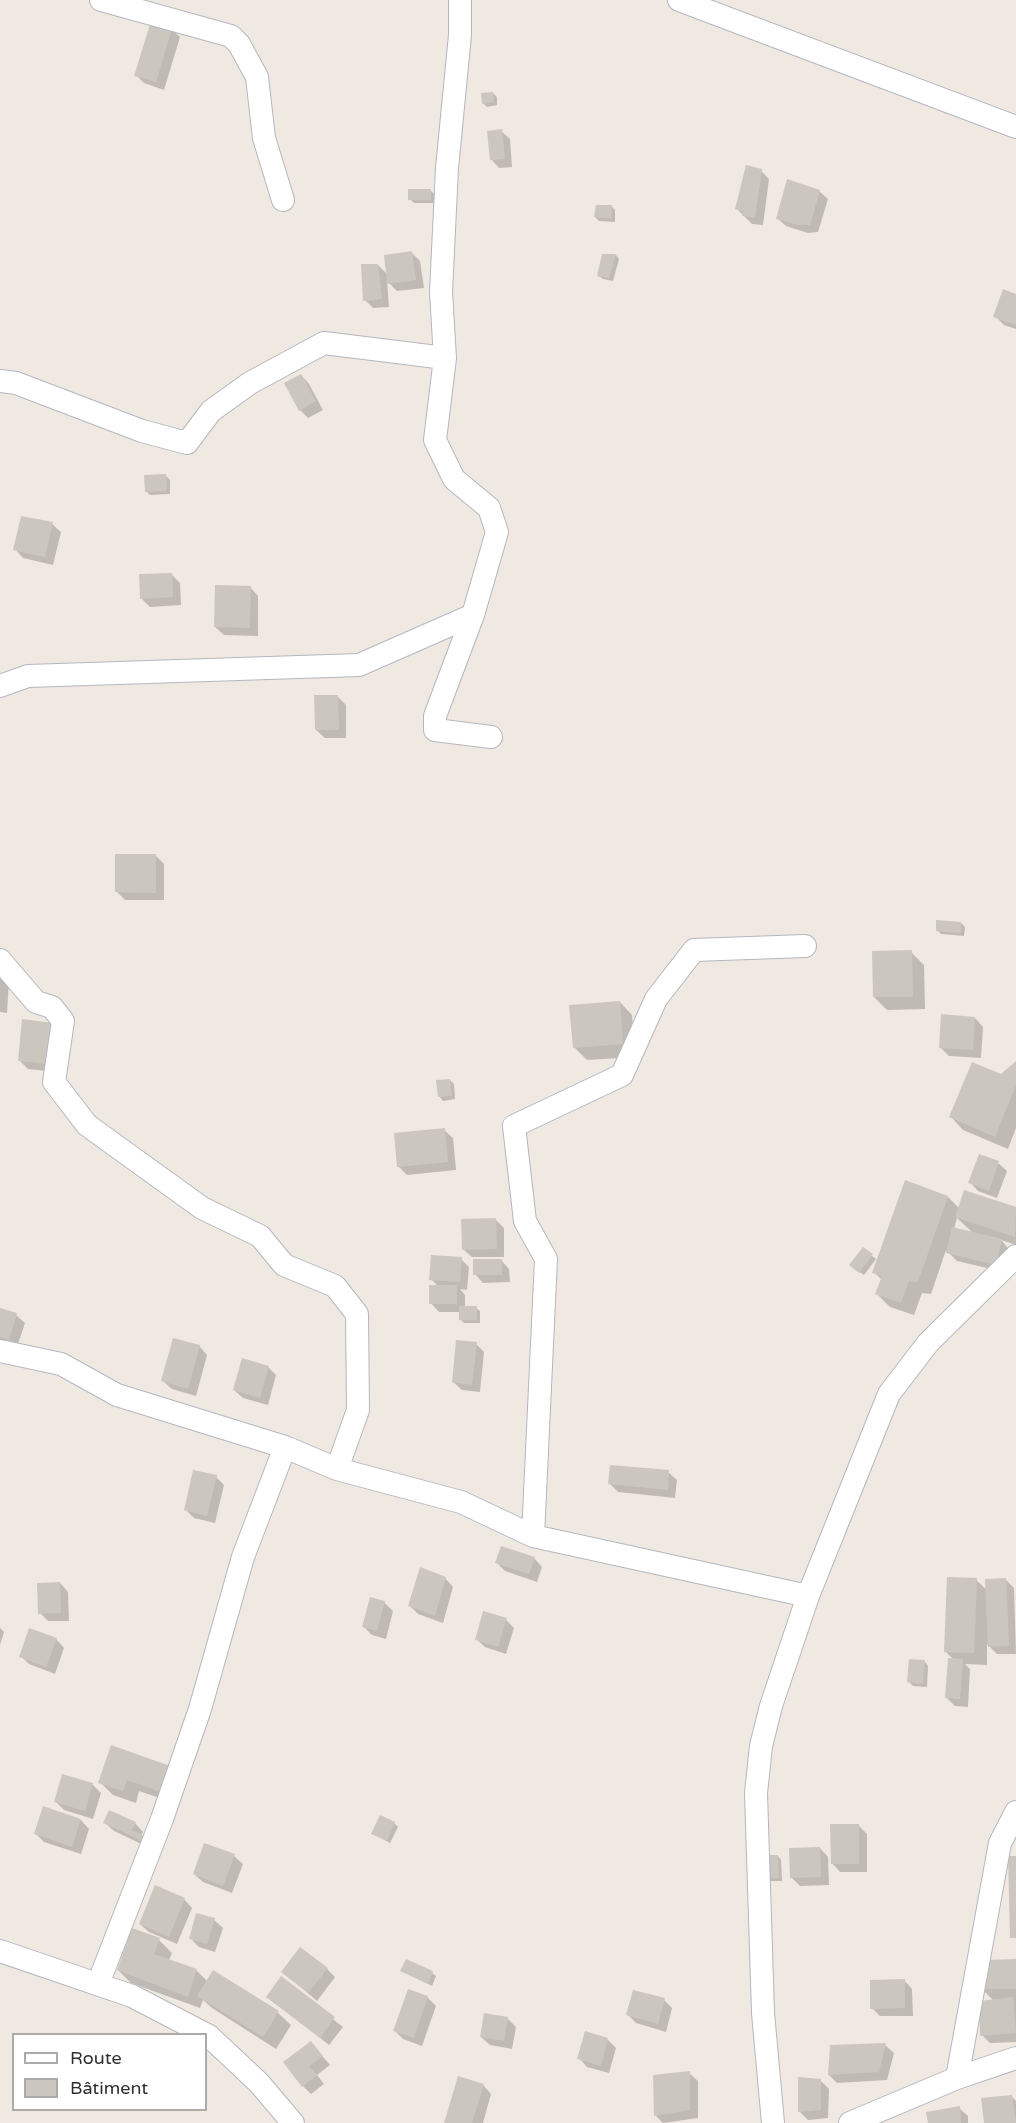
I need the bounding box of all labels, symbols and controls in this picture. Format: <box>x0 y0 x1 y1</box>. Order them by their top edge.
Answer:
legend <box>12 2033 207 2111</box>
text: Route <box>70 2047 122 2069</box>
text: Bâtiment <box>70 2077 148 2099</box>

